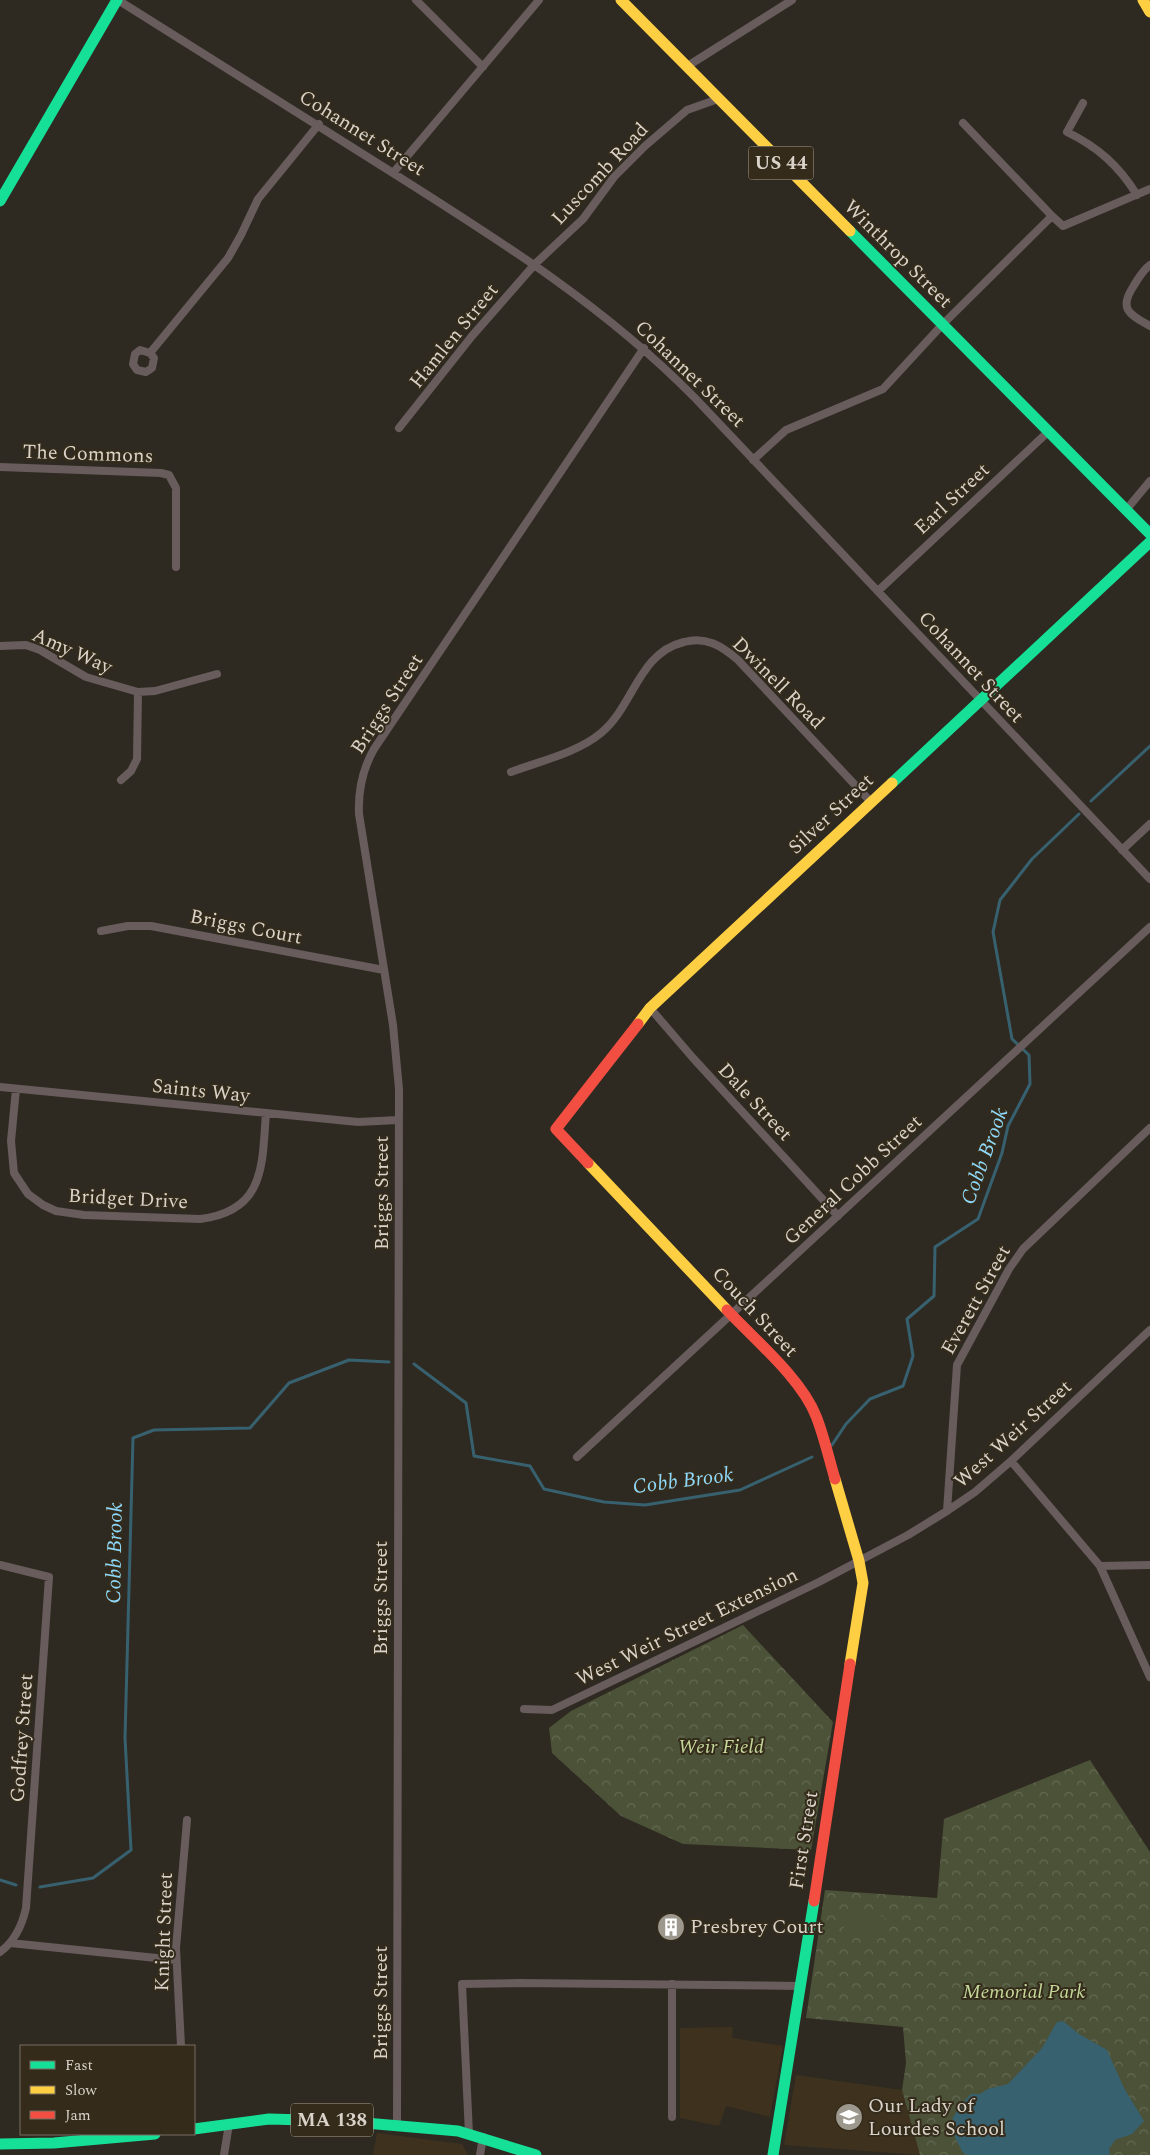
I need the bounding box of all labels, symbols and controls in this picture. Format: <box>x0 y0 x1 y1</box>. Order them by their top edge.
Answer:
street label: Cohannet Street <box>293 82 431 184</box>
street label: Luscomb Road <box>544 116 656 232</box>
road number: US 44 <box>748 146 814 180</box>
street label: Winthrop Street <box>837 193 959 315</box>
street label: Hamlen Street <box>402 277 506 395</box>
street label: Cohannet Street <box>628 313 752 435</box>
street label: The Commons <box>22 437 154 471</box>
street label: Earl Street <box>907 456 997 542</box>
street label: Cohannet Street <box>911 604 1031 730</box>
street label: Amy Way <box>27 620 118 683</box>
street label: Dwinell Road <box>725 630 831 736</box>
street label: Briggs Street <box>343 648 431 760</box>
street label: Silver Street <box>781 766 881 862</box>
street label: Briggs Court <box>187 901 305 953</box>
street label: Dale Street <box>711 1056 799 1148</box>
street label: Saints Way <box>151 1071 253 1111</box>
water label: Cobb Brook <box>953 1103 1017 1209</box>
street label: General Cobb Street <box>777 1108 929 1252</box>
street label: Briggs Street <box>367 1136 397 1250</box>
street label: Bridget Drive <box>67 1181 189 1217</box>
street label: Everett Street <box>933 1240 1019 1360</box>
street label: Couch Street <box>705 1260 805 1364</box>
street label: West Weir Street <box>947 1373 1079 1495</box>
water label: Cobb Brook <box>631 1459 735 1503</box>
water label: Cobb Brook <box>98 1502 132 1604</box>
street label: Briggs Street <box>366 1541 396 1655</box>
street label: West Weir Street Extension <box>571 1560 803 1694</box>
street label: Godfrey Street <box>3 1673 41 1803</box>
park label: Weir Field <box>678 1732 764 1762</box>
street label: First Street <box>781 1789 827 1891</box>
street label: Knight Street <box>147 1872 181 1992</box>
building icon: Presbrey Court <box>656 1912 686 1942</box>
place label: Presbrey Court <box>690 1912 824 1942</box>
street label: Briggs Street <box>366 1946 396 2060</box>
park label: Memorial Park <box>962 1977 1086 2007</box>
legend <box>20 2045 195 2135</box>
text: Fast <box>65 2054 93 2077</box>
text: Slow <box>65 2079 97 2102</box>
place label: Our Lady of Lourdes School <box>868 2091 1005 2144</box>
school or university icon: Our Lady of Lourdes School <box>834 2102 864 2132</box>
text: Jam <box>65 2104 91 2127</box>
road number: MA 138 <box>291 2104 373 2136</box>

